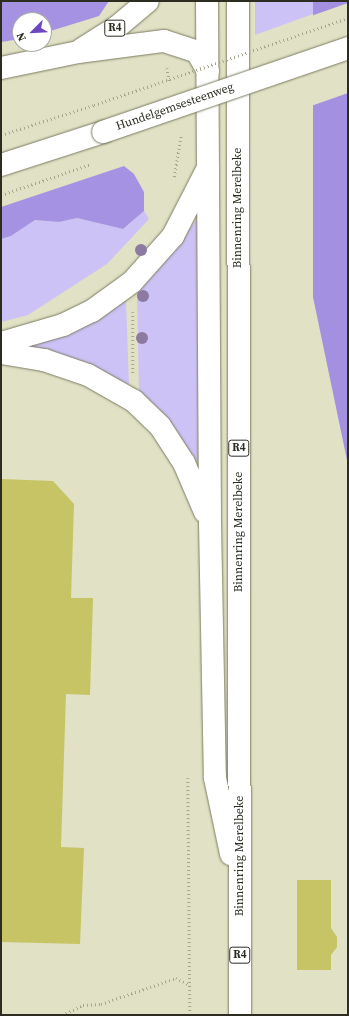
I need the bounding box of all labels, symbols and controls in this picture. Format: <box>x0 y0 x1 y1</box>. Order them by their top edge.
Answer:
north arrow <box>12 12 52 52</box>
road number: R4 <box>104 19 126 37</box>
text: N <box>13 30 30 43</box>
street label: Hundelgemsesteenweg <box>114 80 236 134</box>
street label: Binnenring Merelbeke <box>231 148 245 268</box>
road number: R4 <box>228 439 250 457</box>
street label: Binnenring Merelbeke <box>232 472 246 592</box>
street label: Binnenring Merelbeke <box>233 796 247 916</box>
road number: R4 <box>229 946 251 964</box>

